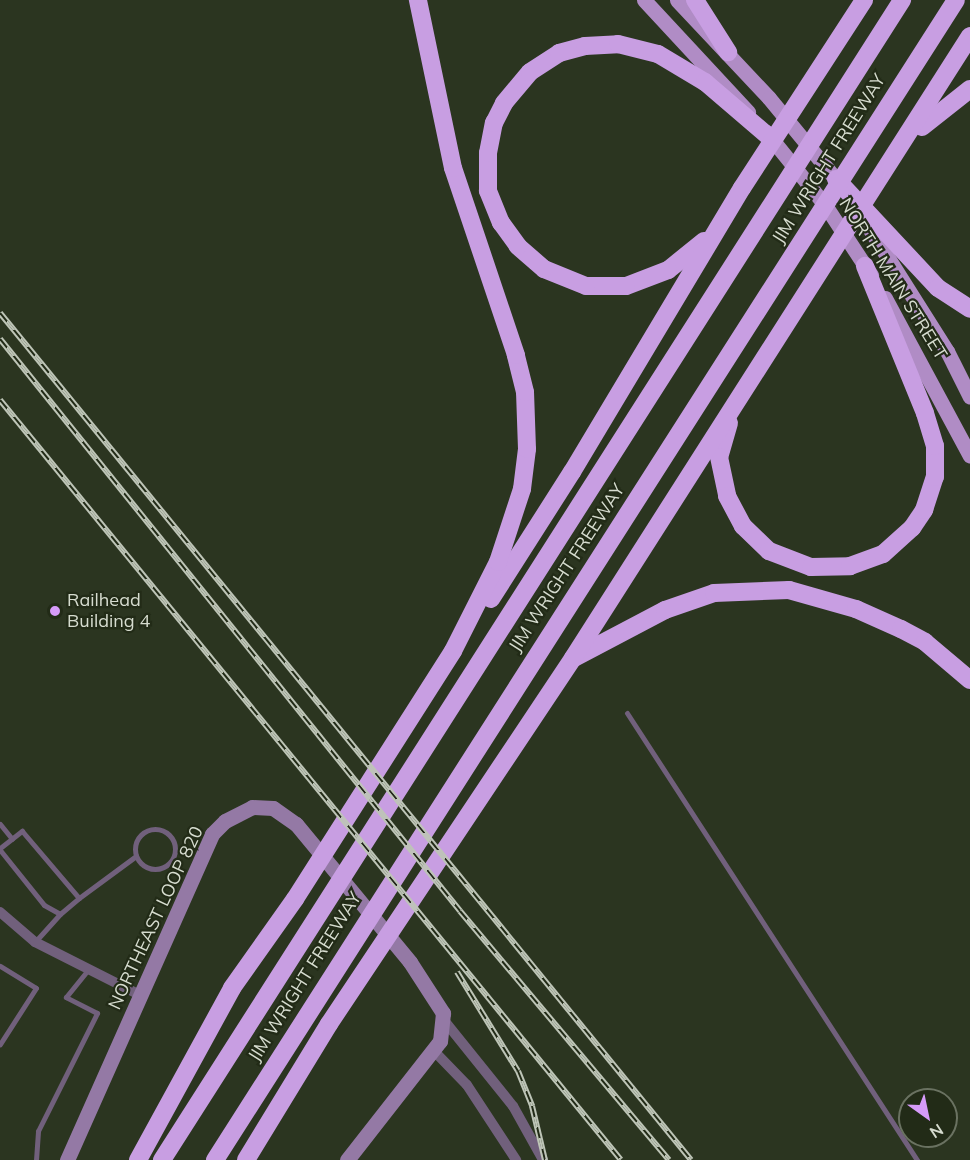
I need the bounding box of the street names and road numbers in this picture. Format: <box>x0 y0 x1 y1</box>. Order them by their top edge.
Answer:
street label: JIM WRIGHT FREEWAY <box>768 70 890 248</box>
street label: NORTH MAIN STREET <box>834 194 952 364</box>
street label: JIM WRIGHT FREEWAY <box>505 480 629 656</box>
street label: NORTHEAST LOOP 820 <box>104 823 208 1013</box>
street label: JIM WRIGHT FREEWAY <box>244 888 366 1066</box>

